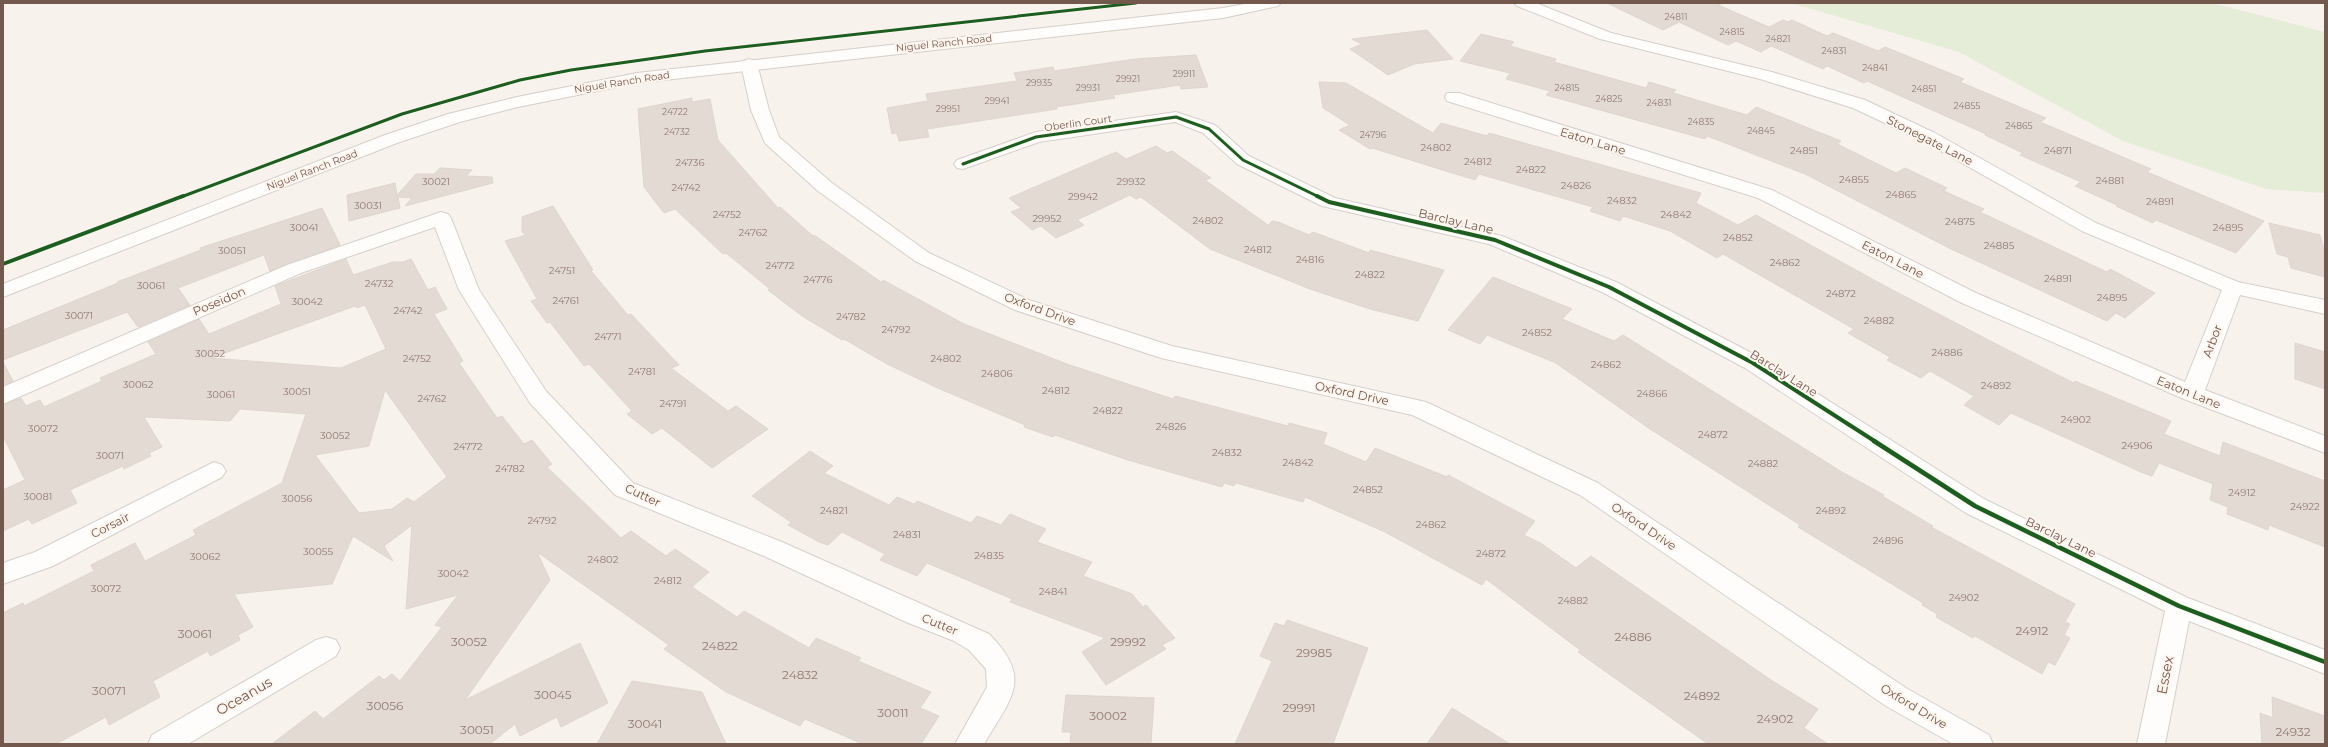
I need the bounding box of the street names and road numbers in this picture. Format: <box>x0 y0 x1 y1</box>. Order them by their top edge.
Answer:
street label: Niguel Ranch Road <box>895 31 993 55</box>
street label: Niguel Ranch Road <box>573 68 671 96</box>
street label: Oberlin Court <box>1043 112 1113 134</box>
street label: Stonegate Lane <box>1884 112 1976 168</box>
street label: Eaton Lane <box>1558 124 1628 158</box>
street label: Niguel Ranch Road <box>265 147 359 193</box>
street label: Barclay Lane <box>1417 205 1495 237</box>
street label: Eaton Lane <box>1859 237 1927 281</box>
street label: Poseidon <box>190 283 248 319</box>
street label: Oxford Drive <box>1002 289 1078 329</box>
street label: Arbor <box>2199 322 2225 359</box>
street label: Barclay Lane <box>1748 346 1820 400</box>
street label: Eaton Lane <box>2155 372 2223 412</box>
street label: Oxford Drive <box>1314 378 1390 408</box>
street label: Cutter <box>623 480 663 510</box>
street label: Oxford Drive <box>1609 499 1679 553</box>
street label: Corsair <box>88 509 132 541</box>
street label: Barclay Lane <box>2023 513 2099 561</box>
street label: Cutter <box>920 610 960 638</box>
street label: Essex <box>2152 654 2178 696</box>
street label: Oceanus <box>213 673 275 719</box>
street label: Oxford Drive <box>1878 680 1950 732</box>

